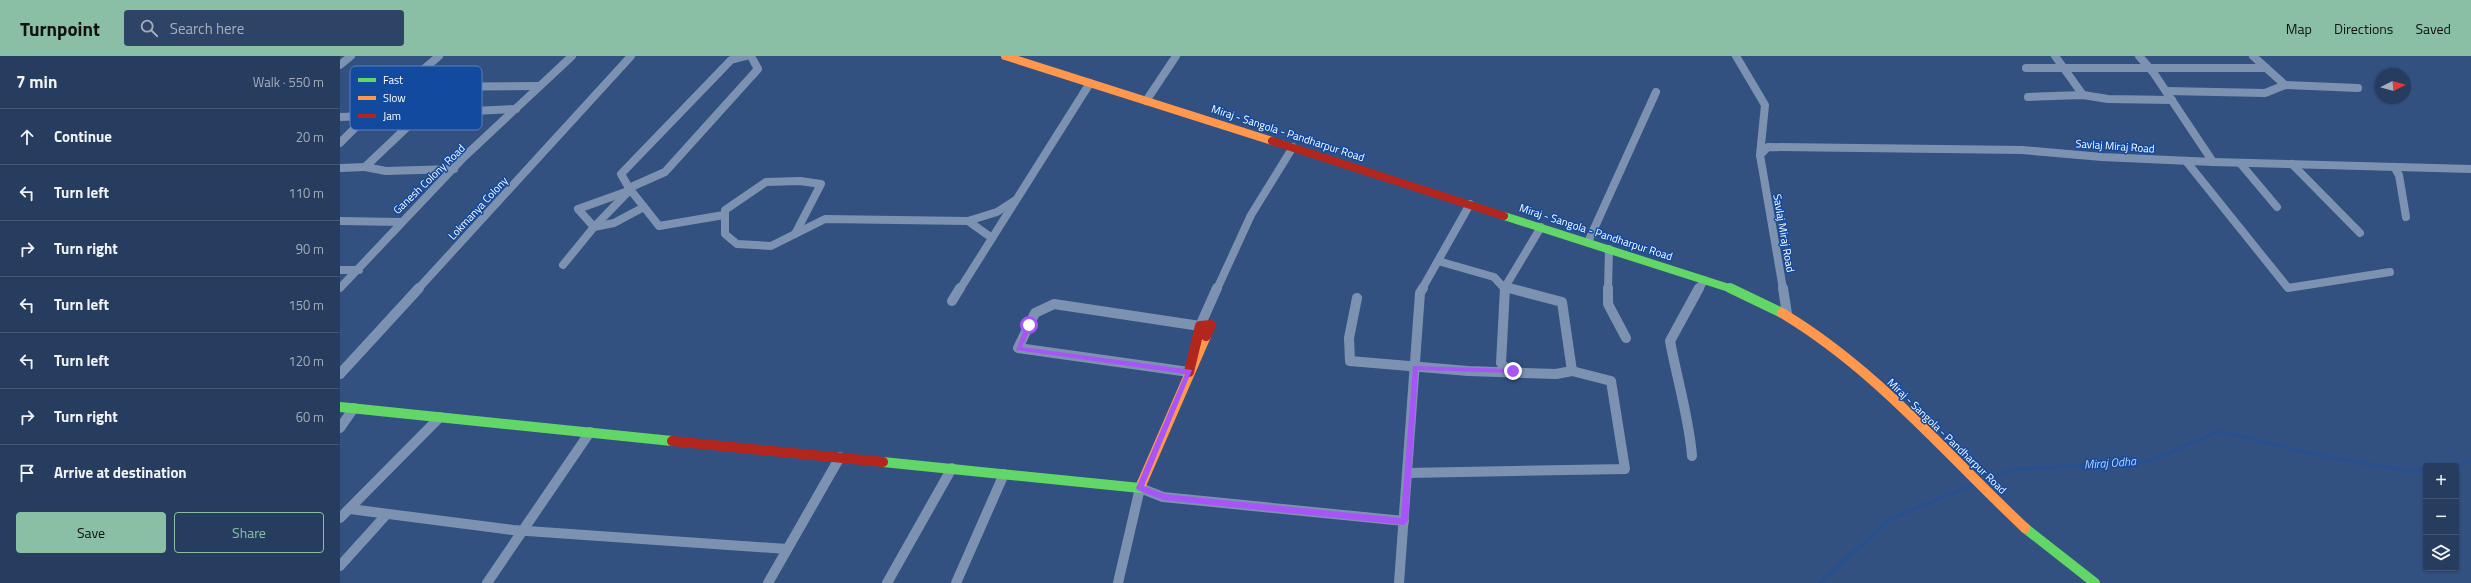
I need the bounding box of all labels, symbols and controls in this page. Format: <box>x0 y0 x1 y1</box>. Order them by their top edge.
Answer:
search box <box>124 10 404 46</box>
text: Turnpoint <box>20 14 100 43</box>
icon: search <box>138 17 160 39</box>
text: Search here <box>170 17 244 40</box>
text: Map <box>2286 18 2312 39</box>
text: Directions <box>2334 18 2393 39</box>
text: Saved <box>2415 18 2451 39</box>
legend <box>350 66 482 130</box>
north arrow <box>2375 68 2411 104</box>
text: 7 min <box>16 69 57 95</box>
text: Walk · 550 m <box>253 72 324 92</box>
text: Fast <box>383 72 403 88</box>
text: Slow <box>383 90 406 106</box>
street label: Miraj - Sangola - Pandharpur Road <box>1209 101 1367 165</box>
text: Jam <box>383 108 401 124</box>
text: Continue <box>54 125 112 148</box>
icon: ahead <box>16 126 38 148</box>
text: 20 m <box>296 127 324 147</box>
street label: Savlaj Miraj Road <box>2075 135 2155 157</box>
street label: Ganesh Colony Road <box>389 140 469 218</box>
street label: Lokmanya Colony <box>444 172 512 243</box>
text: Turn left <box>54 181 109 204</box>
icon: left <box>16 182 38 204</box>
text: 110 m <box>288 183 324 203</box>
street label: Savlaj Miraj Road <box>1769 193 1799 274</box>
street label: Miraj - Sangola - Pandharpur Road <box>1517 200 1675 264</box>
text: Turn right <box>54 237 118 260</box>
icon: right <box>16 238 38 260</box>
text: 90 m <box>296 239 324 259</box>
text: Turn left <box>54 293 109 316</box>
icon: left <box>16 294 38 316</box>
text: 150 m <box>288 295 324 315</box>
route start <box>1020 316 1038 334</box>
text: Turn left <box>54 349 109 372</box>
icon: left <box>16 350 38 372</box>
text: 120 m <box>288 351 324 371</box>
route end <box>1504 362 1522 380</box>
street label: Miraj - Sangola - Pandharpur Road <box>1884 375 2010 498</box>
text: Turn right <box>54 405 118 428</box>
icon: right <box>16 406 38 428</box>
text: 60 m <box>296 407 324 427</box>
water label: Miraj Odha <box>2083 451 2138 474</box>
text: Arrive at destination <box>54 461 187 484</box>
icon: arrive <box>16 462 38 484</box>
map controls <box>2423 463 2459 571</box>
button: + <box>2423 463 2459 499</box>
button: − <box>2423 499 2459 535</box>
button: Save <box>16 512 166 553</box>
button: Share <box>174 512 324 553</box>
button: layers <box>2423 535 2459 571</box>

